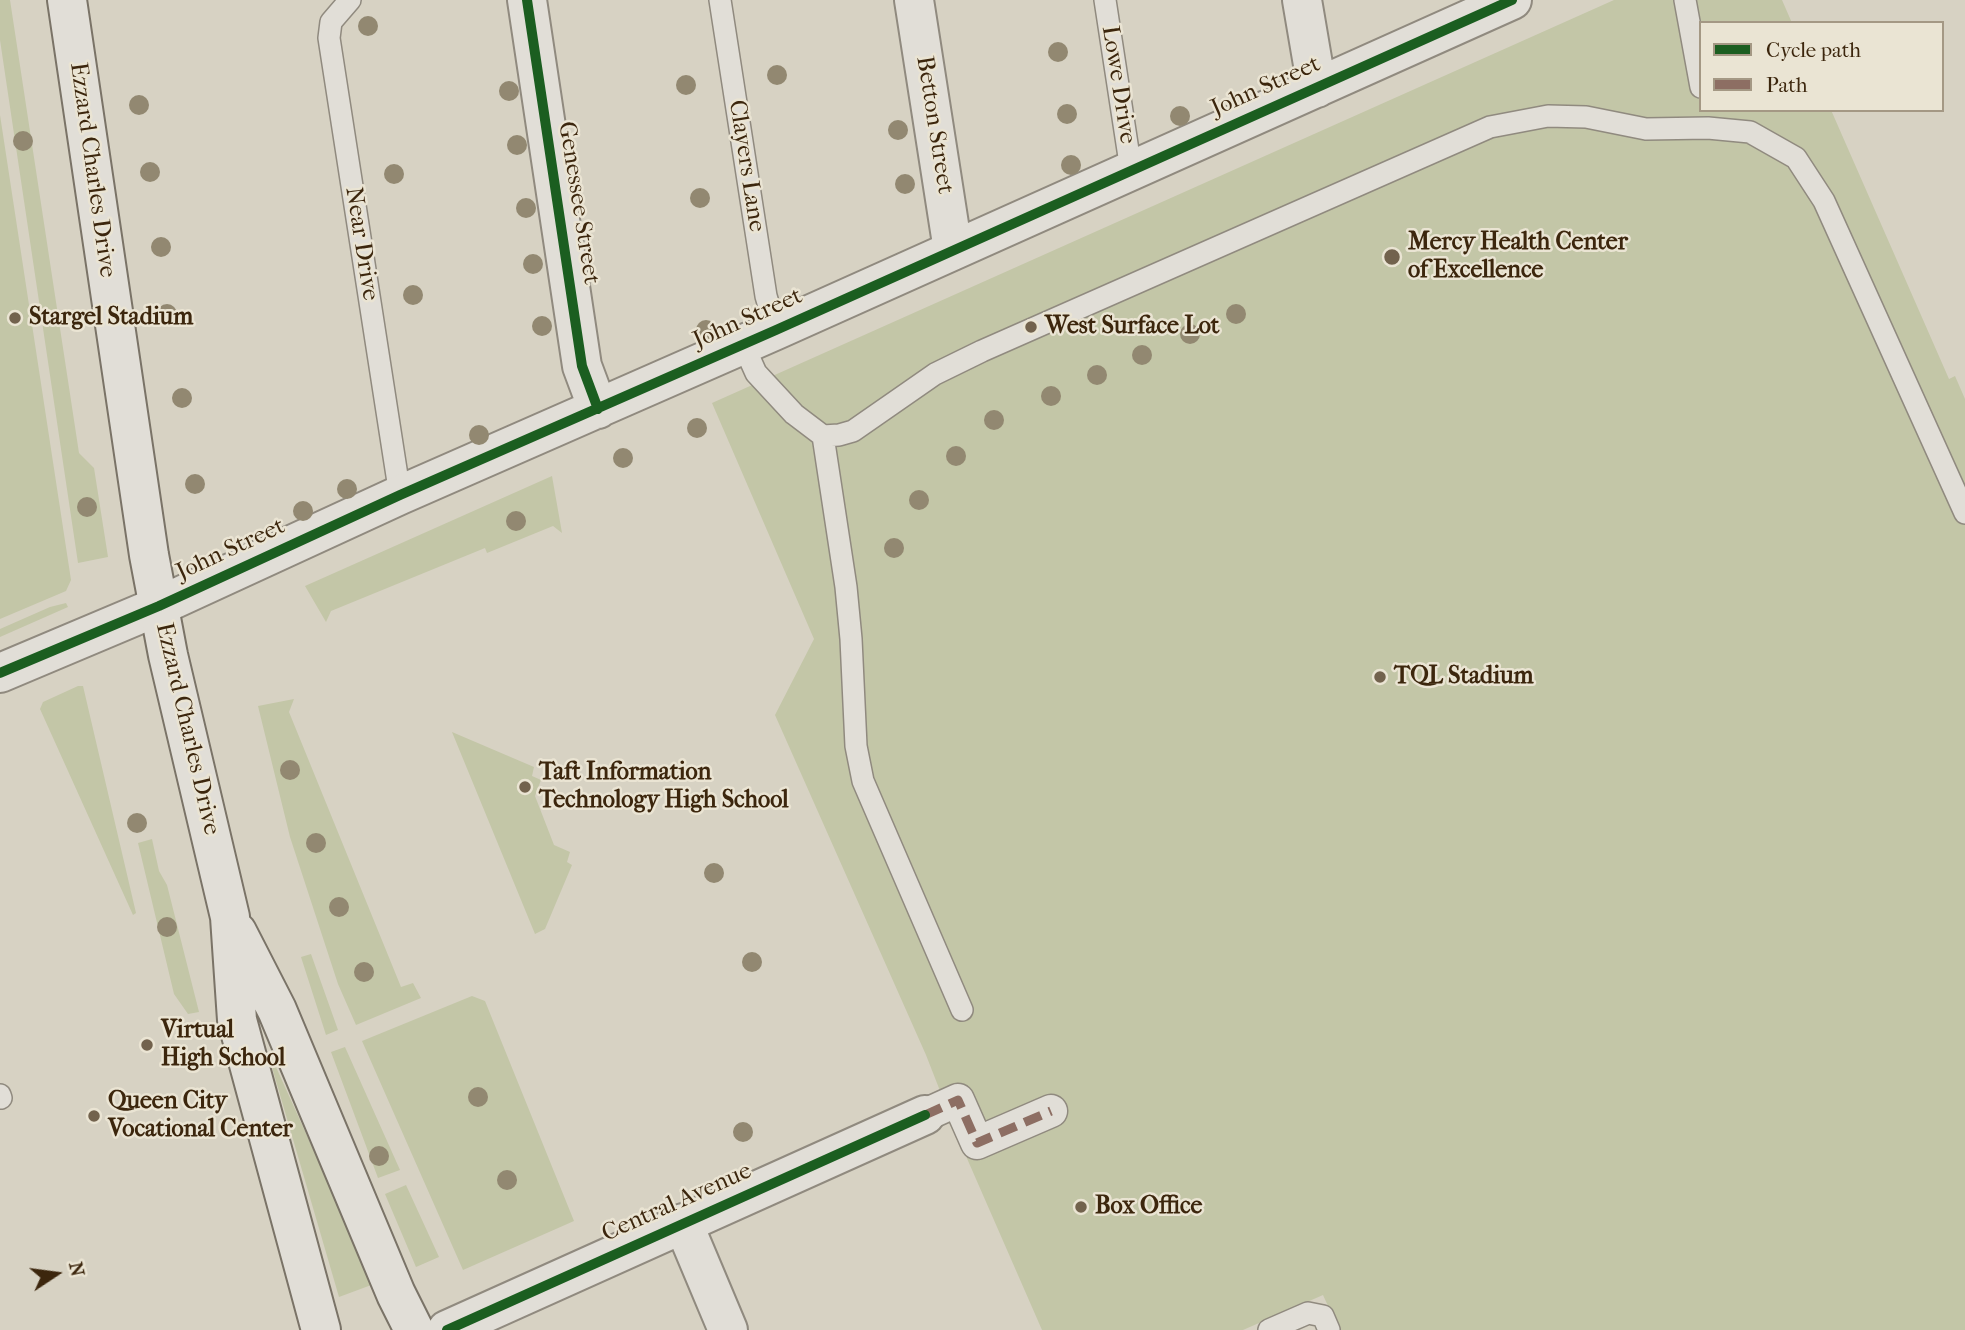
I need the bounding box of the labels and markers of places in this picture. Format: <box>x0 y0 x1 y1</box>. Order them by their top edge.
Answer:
place label: Mercy Health Center of Excellence <box>1408 229 1628 285</box>
marker: Mercy Health Center of Excellence <box>1382 247 1402 267</box>
place label: Stargel Stadium <box>29 304 193 332</box>
marker: Stargel Stadium <box>7 310 23 326</box>
place label: West Surface Lot <box>1045 313 1219 341</box>
marker: West Surface Lot <box>1023 319 1039 335</box>
place label: TQL Stadium <box>1394 663 1534 691</box>
marker: TQL Stadium <box>1372 669 1388 685</box>
place label: Taft Information Technology High School <box>539 759 789 815</box>
marker: Taft Information Technology High School <box>517 779 533 795</box>
place label: Virtual High School <box>161 1017 285 1073</box>
marker: Virtual High School <box>139 1037 155 1053</box>
place label: Queen City Vocational Center <box>108 1088 293 1144</box>
marker: Queen City Vocational Center <box>86 1108 102 1124</box>
place label: Box Office <box>1095 1193 1202 1221</box>
marker: Box Office <box>1073 1199 1089 1215</box>

